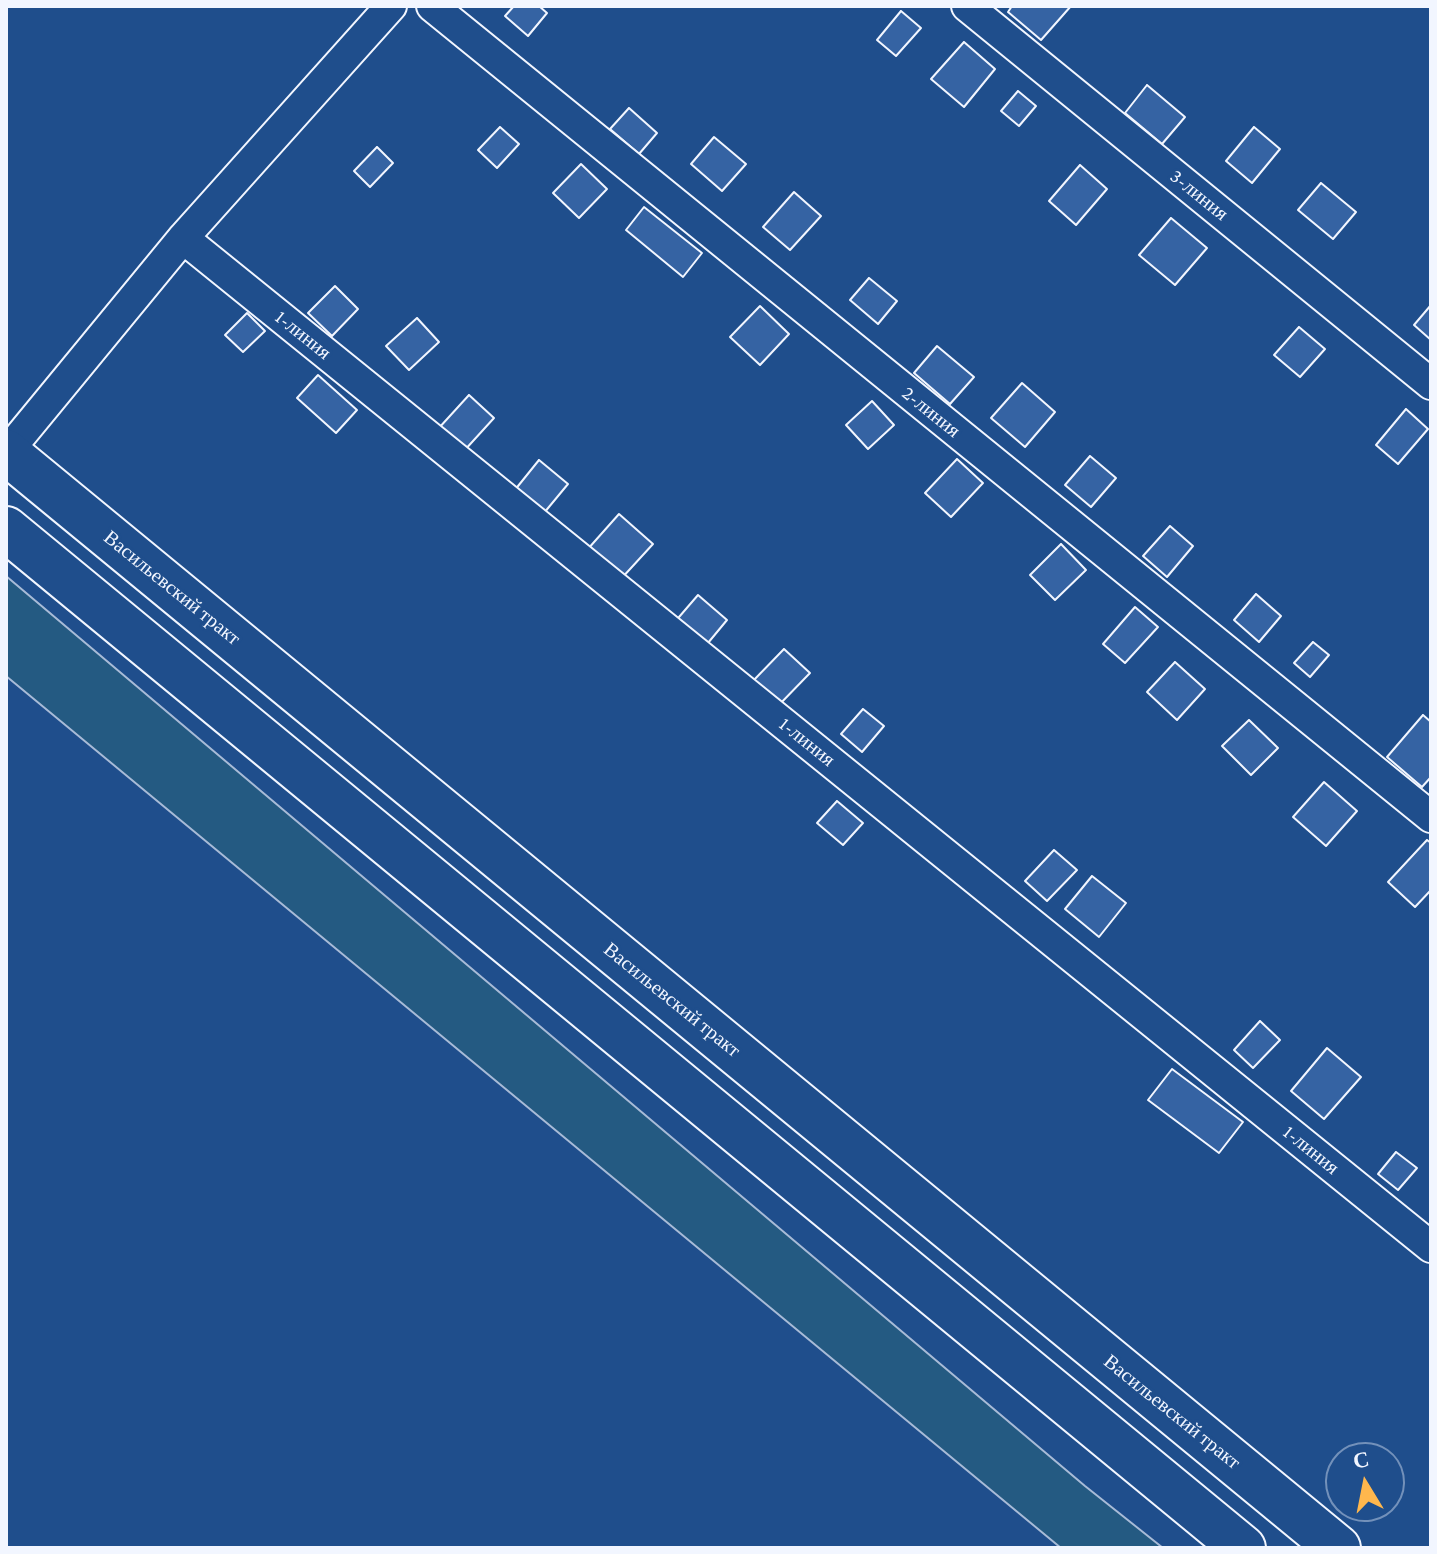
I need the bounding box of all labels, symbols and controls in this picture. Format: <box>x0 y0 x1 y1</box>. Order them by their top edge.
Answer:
street label: 3-линия <box>1165 164 1233 226</box>
street label: 1-линия <box>270 305 336 365</box>
street label: 2-линия <box>897 381 965 443</box>
street label: Васильевский тракт <box>99 526 245 650</box>
street label: 1-линия <box>774 712 840 772</box>
street label: Васильевский тракт <box>599 938 745 1062</box>
street label: 1-линия <box>1278 1120 1344 1180</box>
street label: Васильевский тракт <box>1099 1350 1245 1474</box>
north arrow <box>1325 1442 1405 1522</box>
text: С <box>1351 1446 1371 1474</box>

